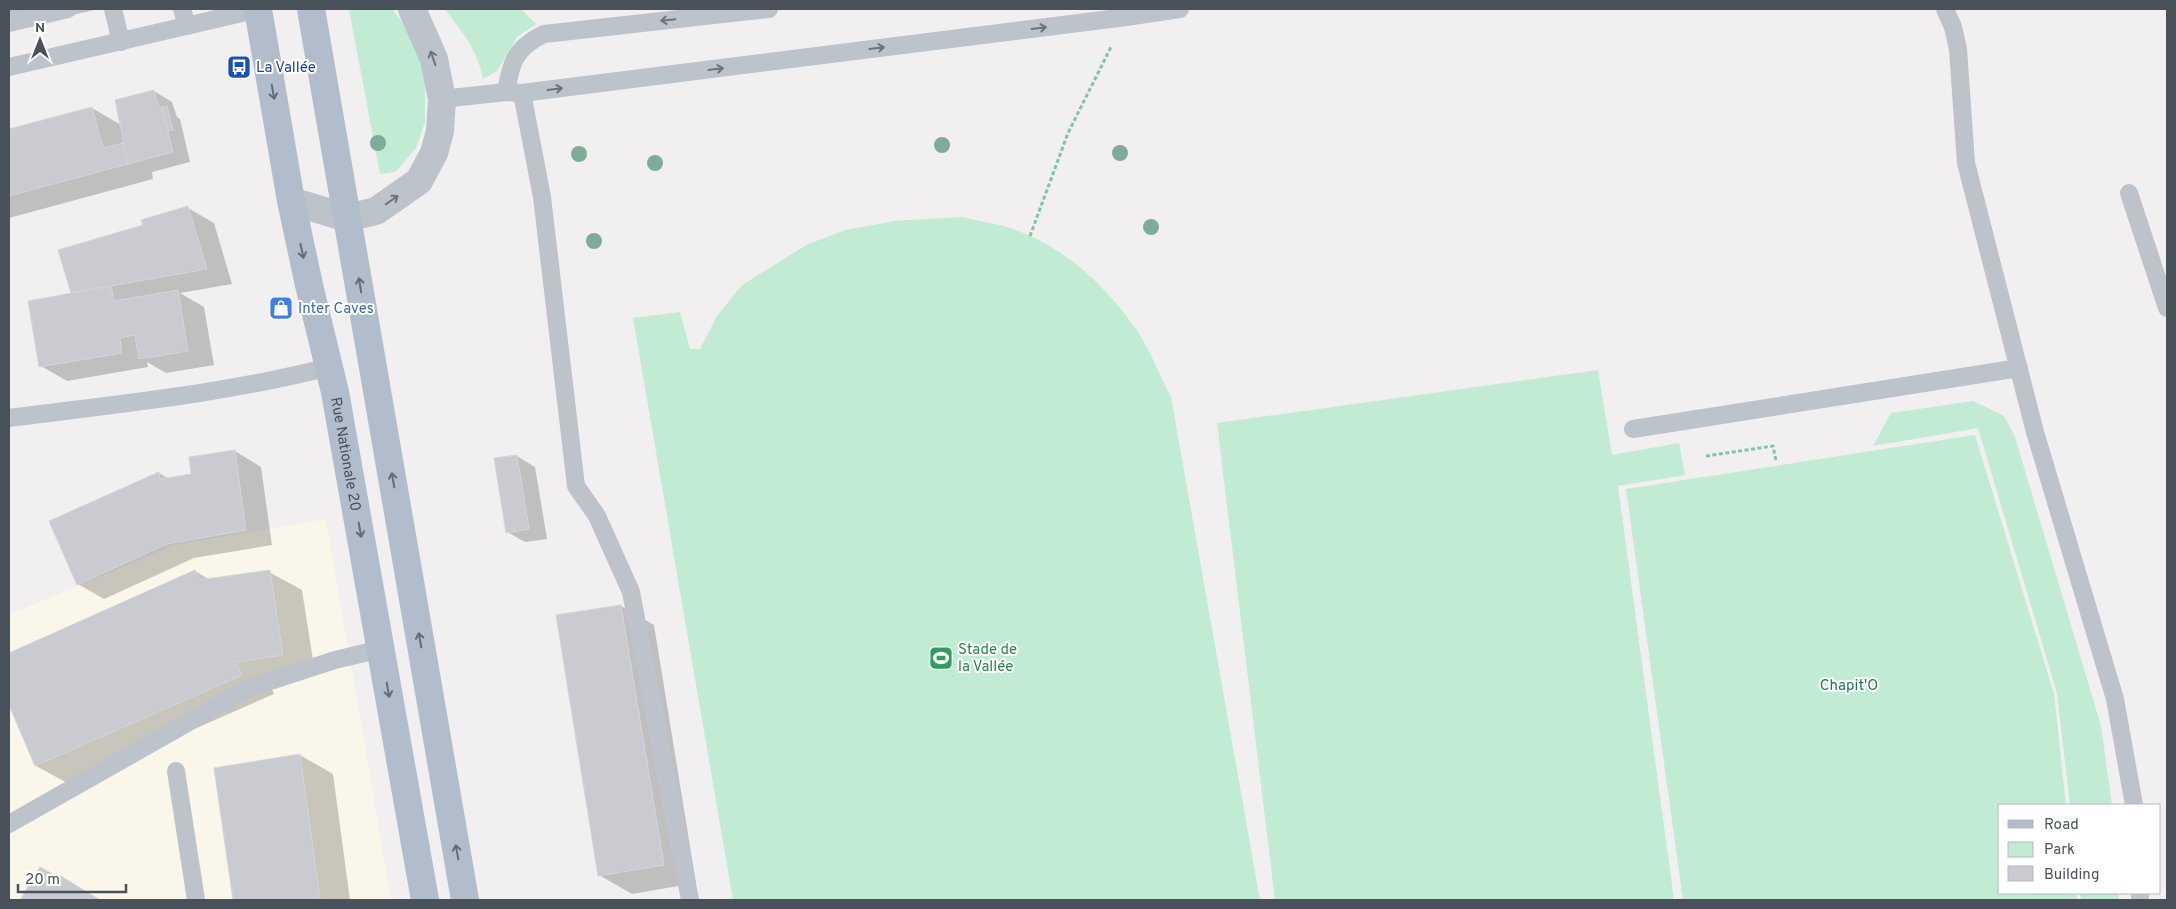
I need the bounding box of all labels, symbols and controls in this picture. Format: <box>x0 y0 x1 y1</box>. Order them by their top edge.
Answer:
north arrow <box>15 15 65 65</box>
one-way arrow <box>660 15 676 25</box>
text: N <box>35 20 45 37</box>
one-way arrow <box>1030 23 1046 33</box>
one-way arrow <box>869 43 885 53</box>
one-way arrow <box>427 50 437 66</box>
bus stop icon: La Vallée <box>226 54 252 80</box>
place label: La Vallée <box>256 59 316 78</box>
one-way arrow <box>708 64 724 74</box>
one-way arrow <box>268 83 278 99</box>
one-way arrow <box>547 84 563 94</box>
one-way arrow <box>385 195 399 205</box>
one-way arrow <box>298 243 307 259</box>
one-way arrow <box>354 278 364 294</box>
shop icon: Inter Caves <box>268 295 294 321</box>
place label: Inter Caves <box>298 300 374 319</box>
street label: Rue Nationale 20 <box>325 396 364 513</box>
one-way arrow <box>387 473 397 489</box>
one-way arrow <box>355 522 365 538</box>
one-way arrow <box>415 633 425 649</box>
place label: Stade de la Vallée <box>958 641 1017 677</box>
sports icon: Stade de la Vallée <box>928 645 954 671</box>
park label: Chapit'O <box>1820 677 1878 696</box>
one-way arrow <box>384 682 394 698</box>
legend <box>1998 804 2161 894</box>
text: Road <box>2044 816 2079 835</box>
text: Park <box>2044 841 2075 860</box>
one-way arrow <box>451 845 461 861</box>
scale bar <box>18 862 125 894</box>
text: Building <box>2044 866 2099 885</box>
text: 20 m <box>25 871 60 890</box>

